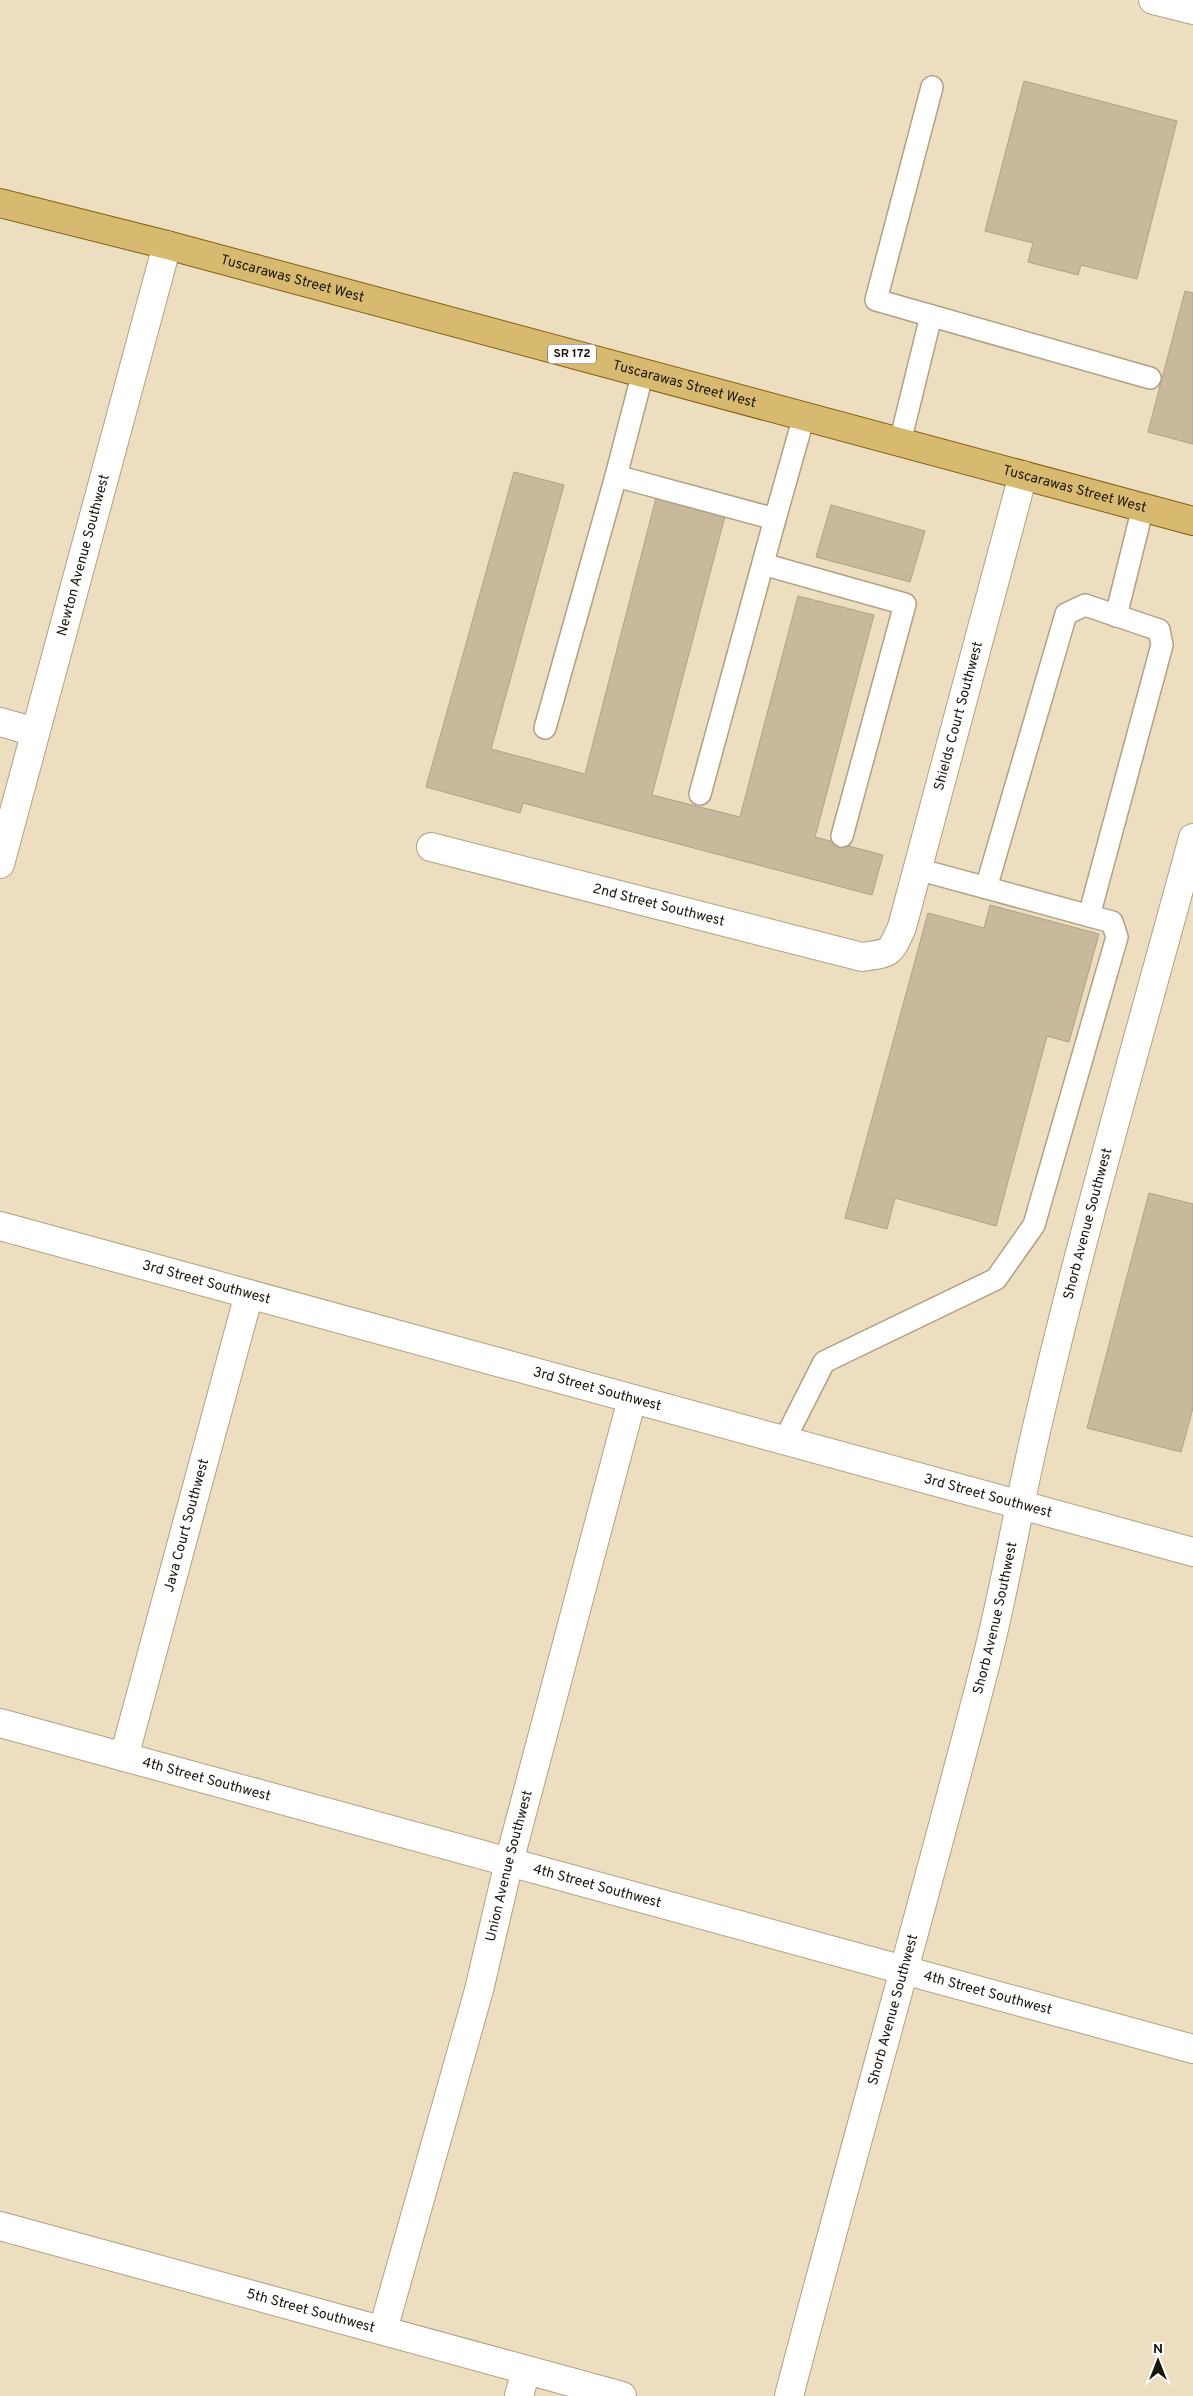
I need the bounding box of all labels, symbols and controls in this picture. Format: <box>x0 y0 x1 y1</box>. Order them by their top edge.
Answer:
street label: Tuscarawas Street West <box>219 251 366 306</box>
road number: SR 172 <box>548 344 596 364</box>
street label: Tuscarawas Street West <box>611 357 758 412</box>
street label: Tuscarawas Street West <box>1001 462 1148 517</box>
street label: Newton Avenue Southwest <box>53 472 113 638</box>
street label: Shields Court Southwest <box>930 640 987 793</box>
street label: 2nd Street Southwest <box>591 880 726 930</box>
street label: Shorb Avenue Southwest <box>1060 1146 1116 1301</box>
street label: 3rd Street Southwest <box>140 1257 272 1308</box>
street label: 3rd Street Southwest <box>531 1364 663 1415</box>
street label: Java Court Southwest <box>160 1457 213 1594</box>
street label: 3rd Street Southwest <box>922 1470 1054 1522</box>
street label: Shorb Avenue Southwest <box>970 1540 1021 1696</box>
street label: 4th Street Southwest <box>140 1754 273 1805</box>
street label: Union Avenue Southwest <box>482 1788 536 1943</box>
street label: 4th Street Southwest <box>531 1861 663 1912</box>
street label: Shorb Avenue Southwest <box>864 1932 922 2087</box>
street label: 4th Street Southwest <box>922 1967 1054 2019</box>
street label: 5th Street Southwest <box>244 2285 377 2337</box>
north arrow <box>1133 2336 1183 2386</box>
text: N <box>1153 2341 1163 2358</box>

